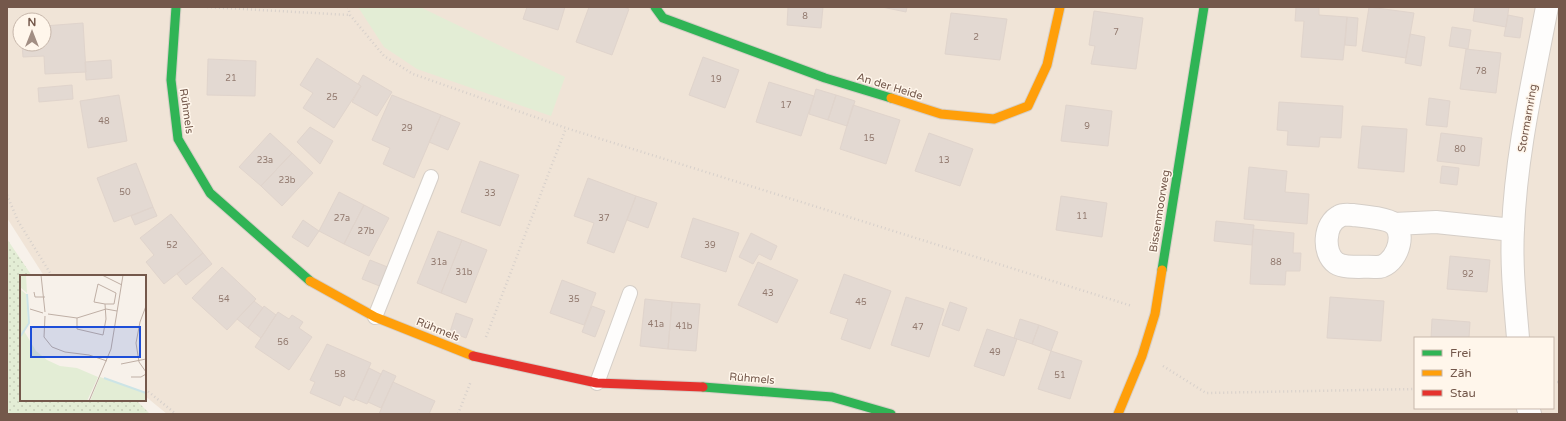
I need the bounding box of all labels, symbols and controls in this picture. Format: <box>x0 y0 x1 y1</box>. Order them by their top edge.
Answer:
house number: 8 <box>802 11 808 22</box>
north arrow <box>12 12 52 52</box>
text: N <box>28 16 36 29</box>
house number: 7 <box>1113 27 1119 38</box>
house number: 2 <box>973 32 979 43</box>
house number: 78 <box>1475 66 1487 77</box>
street label: An der Heide <box>855 70 924 103</box>
house number: 21 <box>225 73 237 84</box>
house number: 19 <box>710 74 722 85</box>
street label: Stormarnring <box>1515 83 1540 153</box>
street label: Rühmels <box>177 88 196 135</box>
house number: 25 <box>326 92 338 103</box>
house number: 17 <box>780 100 792 111</box>
house number: 48 <box>98 116 110 127</box>
house number: 9 <box>1084 121 1090 132</box>
house number: 29 <box>401 123 413 134</box>
house number: 15 <box>863 133 875 144</box>
house number: 80 <box>1454 144 1466 155</box>
house number: 23a <box>257 155 273 166</box>
house number: 13 <box>938 155 950 166</box>
street label: Bissenmoorweg <box>1147 169 1172 253</box>
house number: 23b <box>279 175 296 186</box>
house number: 50 <box>119 187 131 198</box>
house number: 33 <box>484 188 496 199</box>
house number: 11 <box>1076 211 1088 222</box>
house number: 27a <box>334 213 350 224</box>
house number: 37 <box>598 213 610 224</box>
house number: 27b <box>358 226 375 237</box>
house number: 52 <box>166 240 178 251</box>
house number: 39 <box>704 240 716 251</box>
house number: 31a <box>431 257 447 268</box>
house number: 88 <box>1270 257 1282 268</box>
house number: 31b <box>456 267 473 278</box>
house number: 92 <box>1462 269 1474 280</box>
inset map <box>20 275 146 401</box>
house number: 43 <box>762 288 774 299</box>
house number: 54 <box>218 294 230 305</box>
house number: 35 <box>568 294 580 305</box>
house number: 45 <box>855 297 867 308</box>
street label: Rühmels <box>414 315 461 344</box>
house number: 41a <box>648 319 664 330</box>
house number: 41b <box>676 321 693 332</box>
house number: 47 <box>912 322 924 333</box>
house number: 56 <box>277 337 289 348</box>
legend <box>1414 337 1554 409</box>
text: Frei <box>1450 346 1471 360</box>
house number: 49 <box>989 347 1001 358</box>
text: Zäh <box>1450 366 1472 380</box>
house number: 58 <box>334 369 346 380</box>
street label: Rühmels <box>729 370 775 387</box>
house number: 51 <box>1054 370 1066 381</box>
text: Stau <box>1450 386 1476 400</box>

